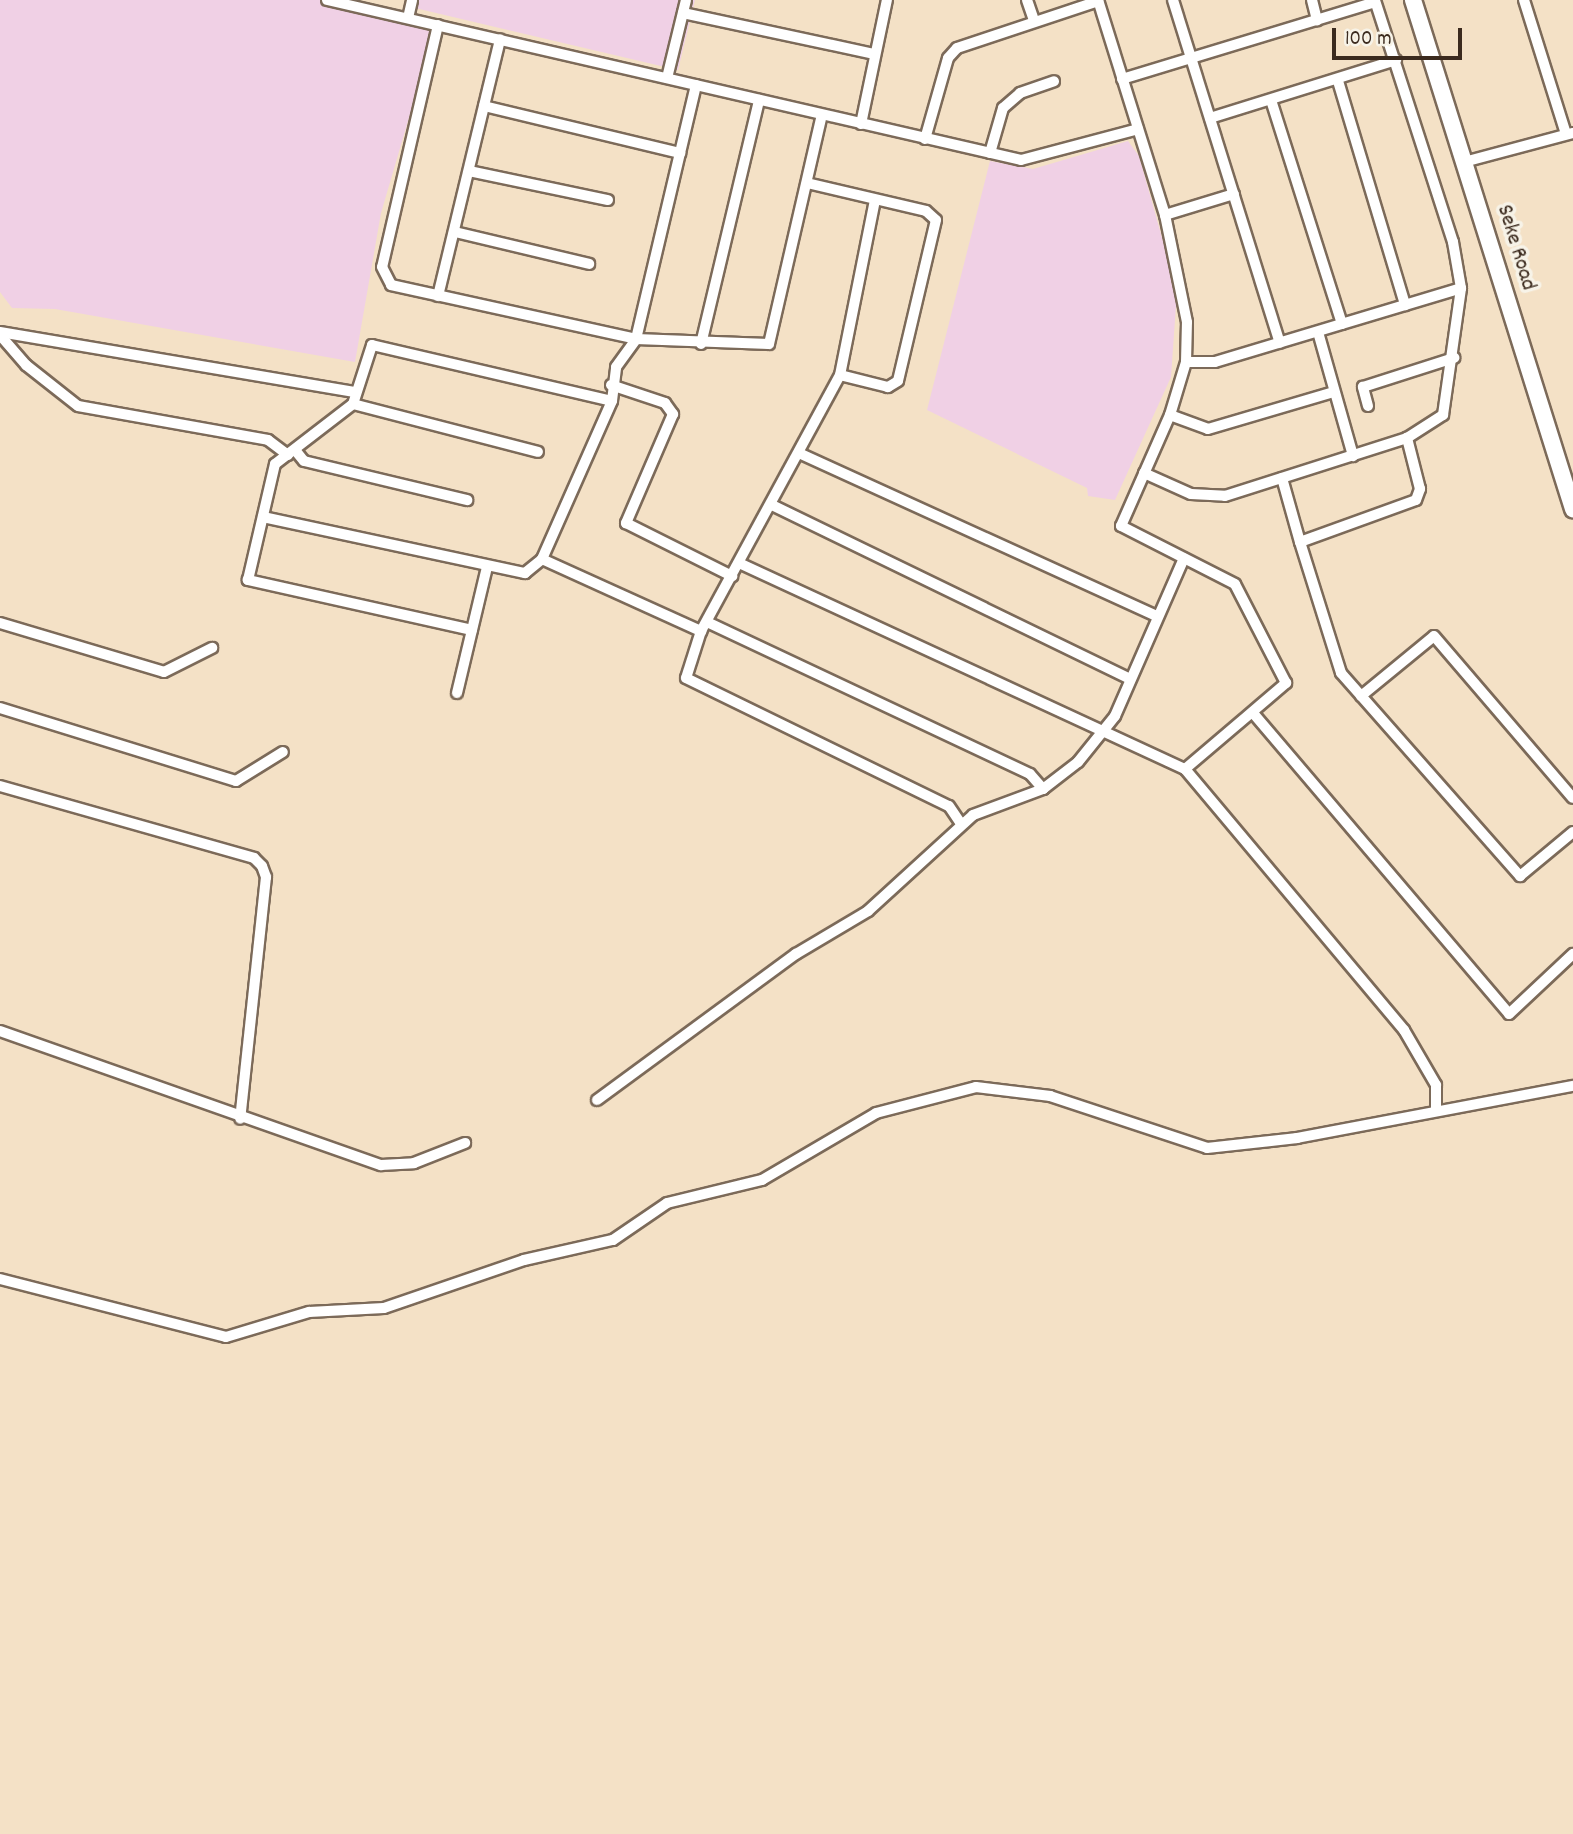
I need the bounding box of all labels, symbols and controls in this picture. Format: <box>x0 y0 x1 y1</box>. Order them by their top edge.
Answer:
scale bar <box>1335 14 1464 58</box>
text: 100 m <box>1345 25 1392 55</box>
street label: Seke Road <box>1489 202 1541 294</box>

